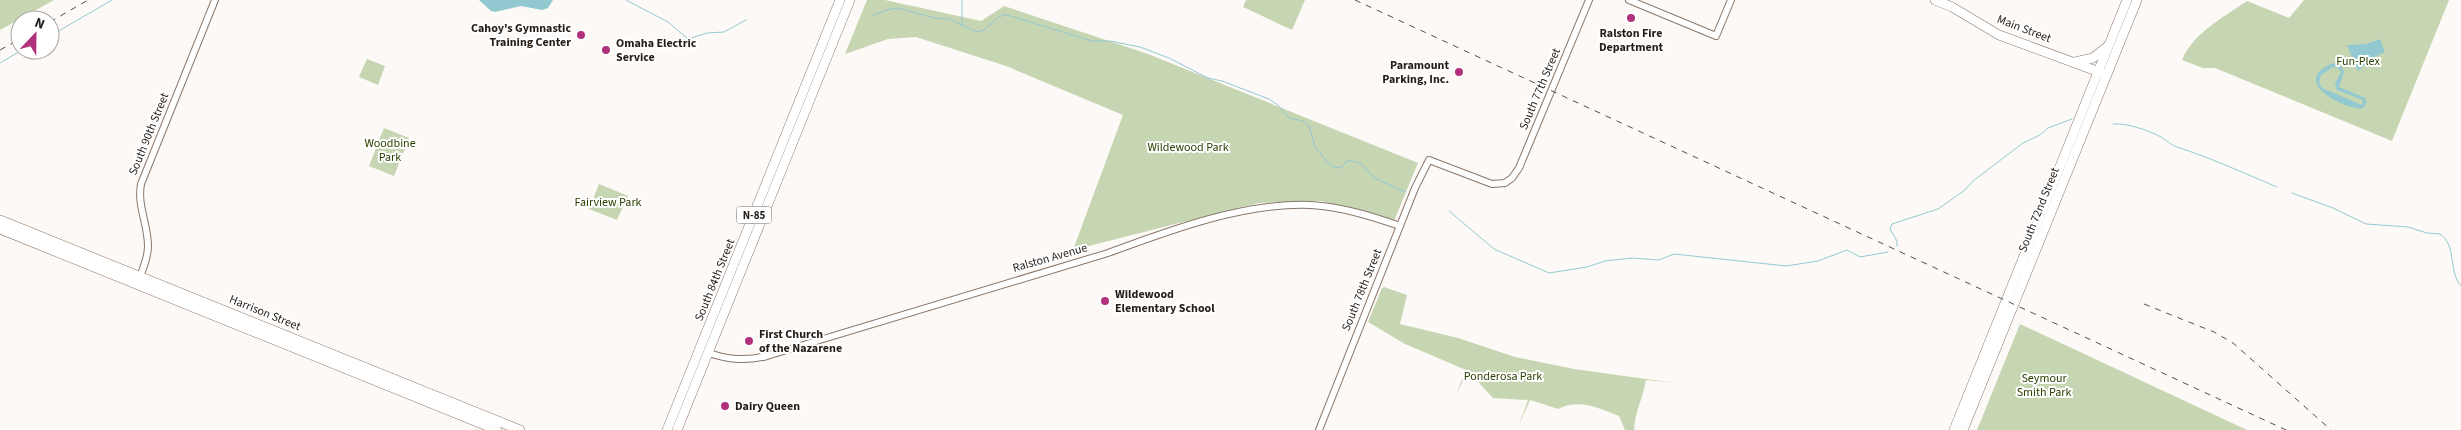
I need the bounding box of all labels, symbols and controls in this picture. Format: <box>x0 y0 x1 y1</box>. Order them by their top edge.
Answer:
north arrow <box>10 10 60 60</box>
street label: Main Street <box>1994 11 2054 47</box>
marker: Ralston Fire Department <box>1625 12 1637 24</box>
text: N <box>31 13 48 35</box>
place label: Cahoy's Gymnastic Training Center <box>471 20 571 51</box>
place label: Ralston Fire Department <box>1599 25 1664 56</box>
marker: Cahoy's Gymnastic Training Center <box>575 29 587 41</box>
place label: Omaha Electric Service <box>616 35 697 66</box>
marker: Omaha Electric Service <box>600 44 612 56</box>
street label: South 77th Street <box>1515 45 1565 133</box>
park label: Fun-Plex <box>2336 53 2380 70</box>
place label: Paramount Parking, Inc. <box>1382 57 1449 88</box>
marker: Paramount Parking, Inc. <box>1453 66 1465 78</box>
street label: South 90th Street <box>125 90 173 178</box>
park label: Woodbine Park <box>364 135 416 166</box>
park label: Wildewood Park <box>1147 139 1229 156</box>
street label: South 72nd Street <box>2014 165 2064 255</box>
park label: Fairview Park <box>574 194 642 211</box>
road number: N-85 <box>736 206 772 224</box>
street label: South 84th Street <box>691 236 739 324</box>
street label: Ralston Avenue <box>1011 239 1089 277</box>
street label: South 78th Street <box>1338 246 1386 334</box>
place label: Wildewood Elementary School <box>1115 286 1215 317</box>
street label: Harrison Street <box>227 291 303 335</box>
marker: Wildewood Elementary School <box>1099 295 1111 307</box>
place label: First Church of the Nazarene <box>759 326 842 357</box>
marker: First Church of the Nazarene <box>743 335 755 347</box>
park label: Ponderosa Park <box>1464 368 1542 385</box>
park label: Seymour Smith Park <box>2017 370 2071 401</box>
place label: Dairy Queen <box>735 398 800 415</box>
marker: Dairy Queen <box>719 400 731 412</box>

